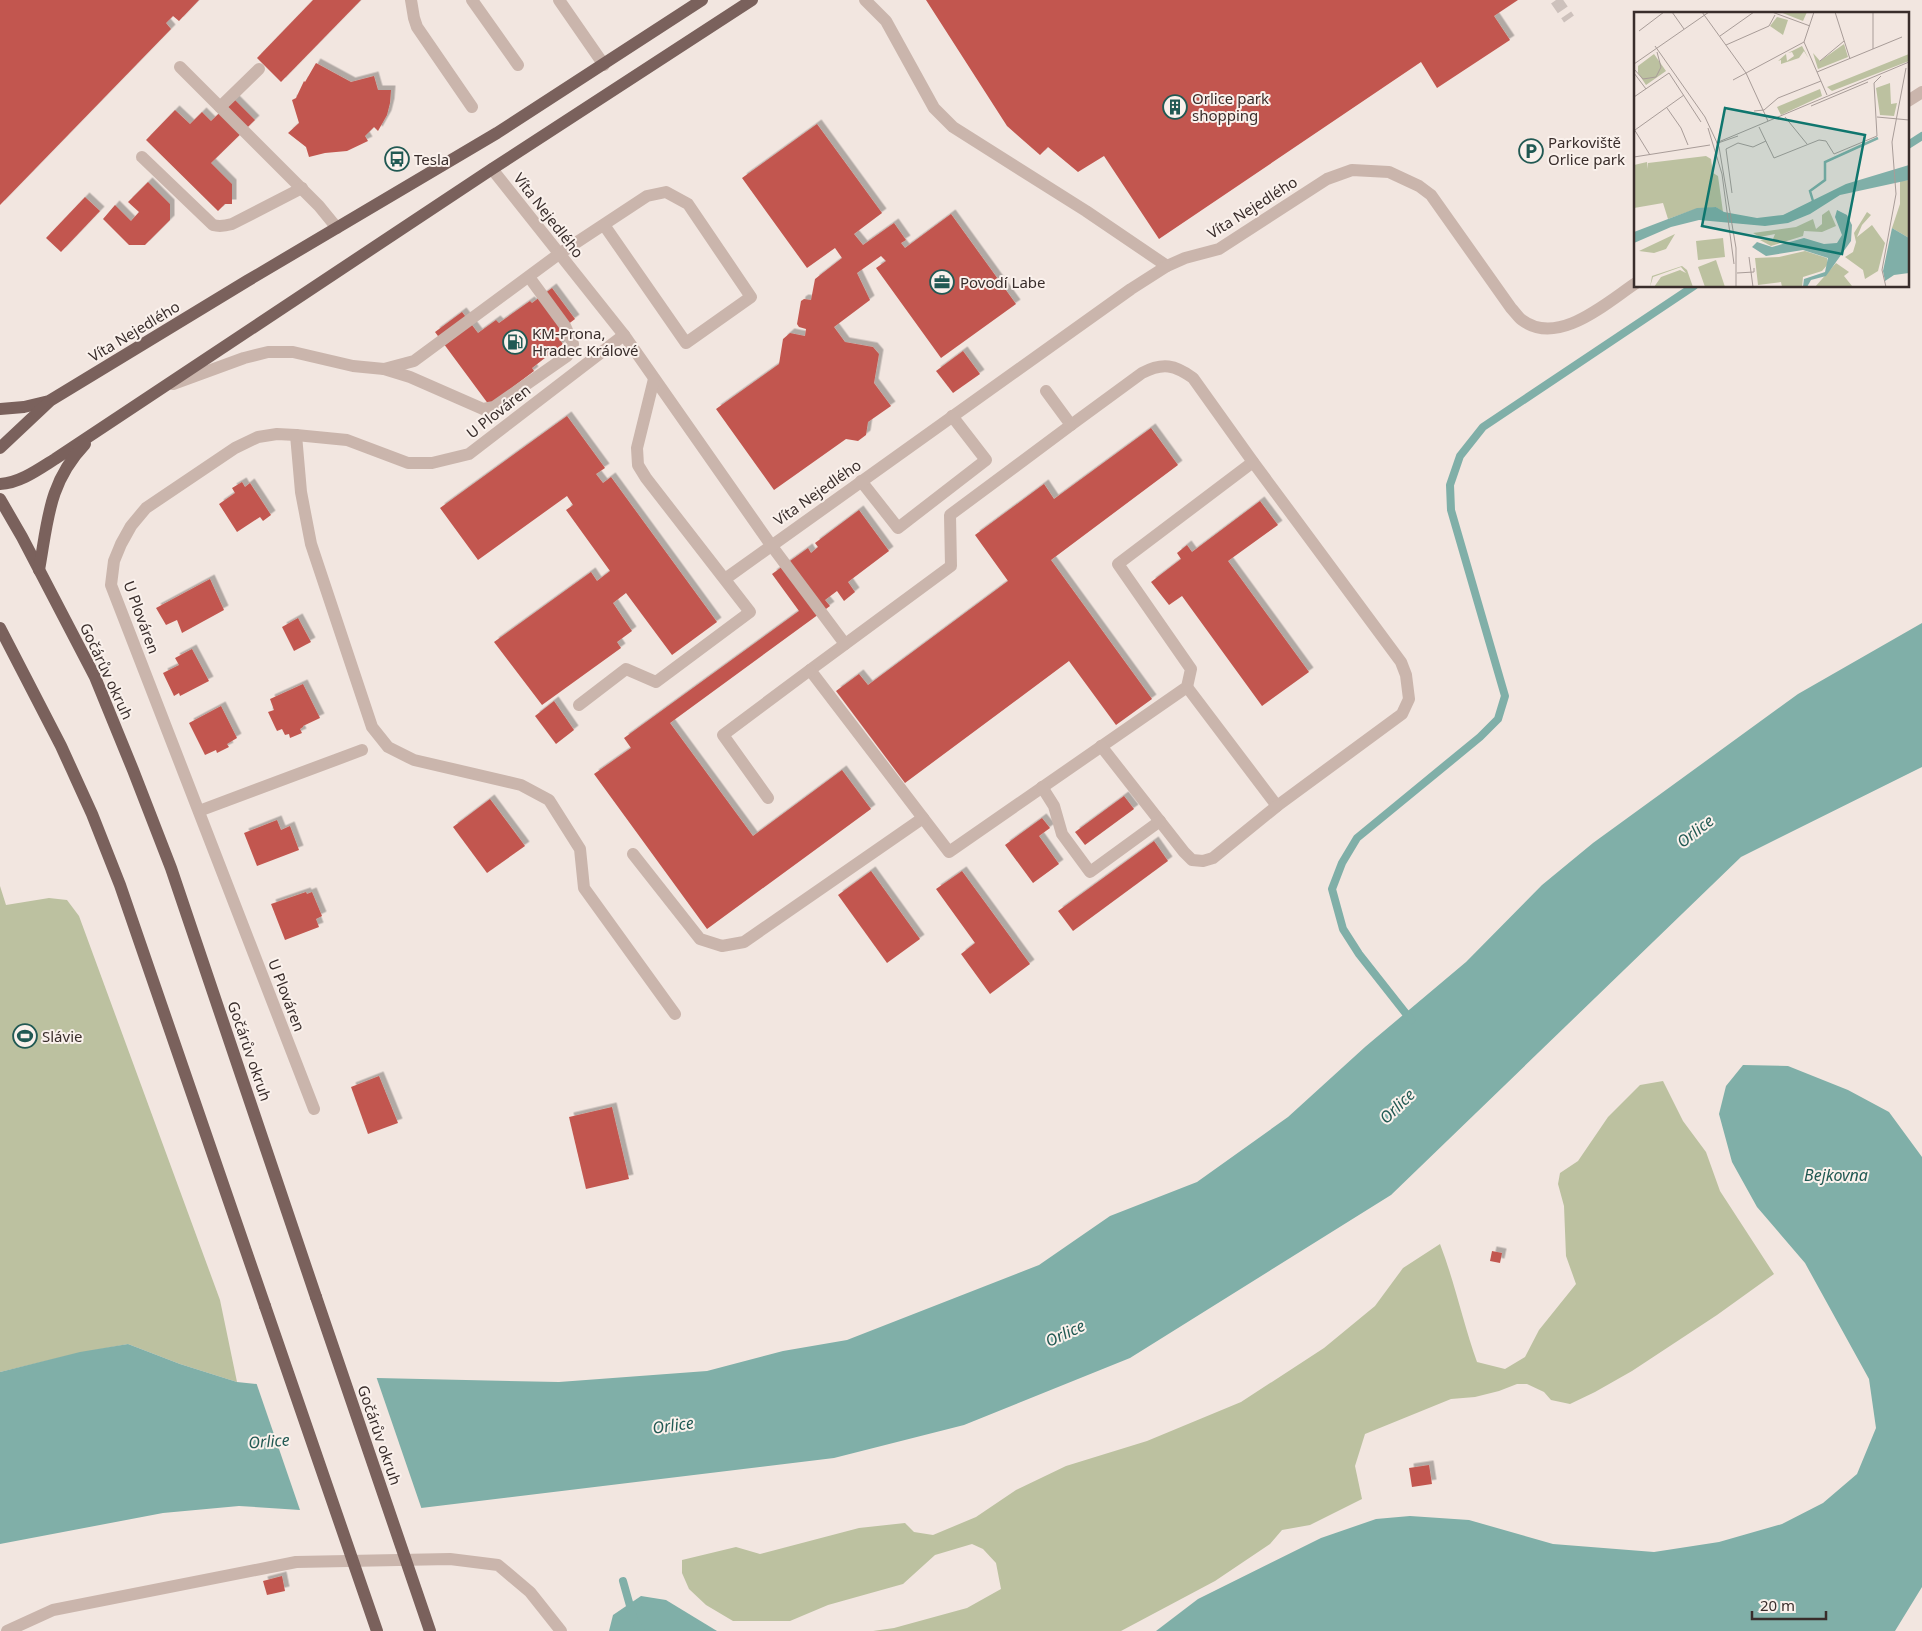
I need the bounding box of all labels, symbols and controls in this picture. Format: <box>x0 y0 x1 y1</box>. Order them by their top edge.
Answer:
inset map <box>1634 12 1910 288</box>
place label: Orlice park shopping <box>1192 88 1269 125</box>
building icon: Orlice park shopping <box>1162 94 1188 120</box>
place label: Parkoviště Orlice park <box>1548 132 1625 169</box>
parking icon: Parkoviště Orlice park <box>1518 138 1544 164</box>
bus stop icon: Tesla <box>384 146 410 172</box>
place label: Tesla <box>414 149 449 169</box>
street label: Víta Nejedlého <box>510 168 588 262</box>
street label: Víta Nejedlého <box>1203 171 1301 243</box>
office icon: Povodí Labe <box>929 269 955 295</box>
place label: Povodí Labe <box>960 272 1046 292</box>
street label: Víta Nejedlého <box>85 296 183 366</box>
place label: KM-Prona, Hradec Králové <box>532 323 639 360</box>
fuel station icon: KM-Prona, Hradec Králové <box>502 329 528 355</box>
street label: U Plováren <box>462 380 534 442</box>
street label: Víta Nejedlého <box>769 454 865 530</box>
street label: U Plováren <box>120 578 164 656</box>
street label: Gočárův okruh <box>76 619 138 723</box>
water label: Orlice <box>1672 810 1718 852</box>
street label: U Plováren <box>264 956 310 1034</box>
street label: Gočárův okruh <box>224 998 276 1104</box>
sports icon: Slávie <box>12 1023 38 1049</box>
place label: Slávie <box>42 1026 82 1046</box>
water label: Orlice <box>1374 1084 1420 1128</box>
water label: Bejkovna <box>1804 1164 1868 1186</box>
water label: Orlice <box>1042 1314 1088 1352</box>
street label: Gočárův okruh <box>354 1382 406 1488</box>
water label: Orlice <box>651 1411 695 1439</box>
water label: Orlice <box>248 1429 290 1453</box>
scale bar <box>1752 1588 1826 1620</box>
text: 20 m <box>1760 1595 1795 1615</box>

